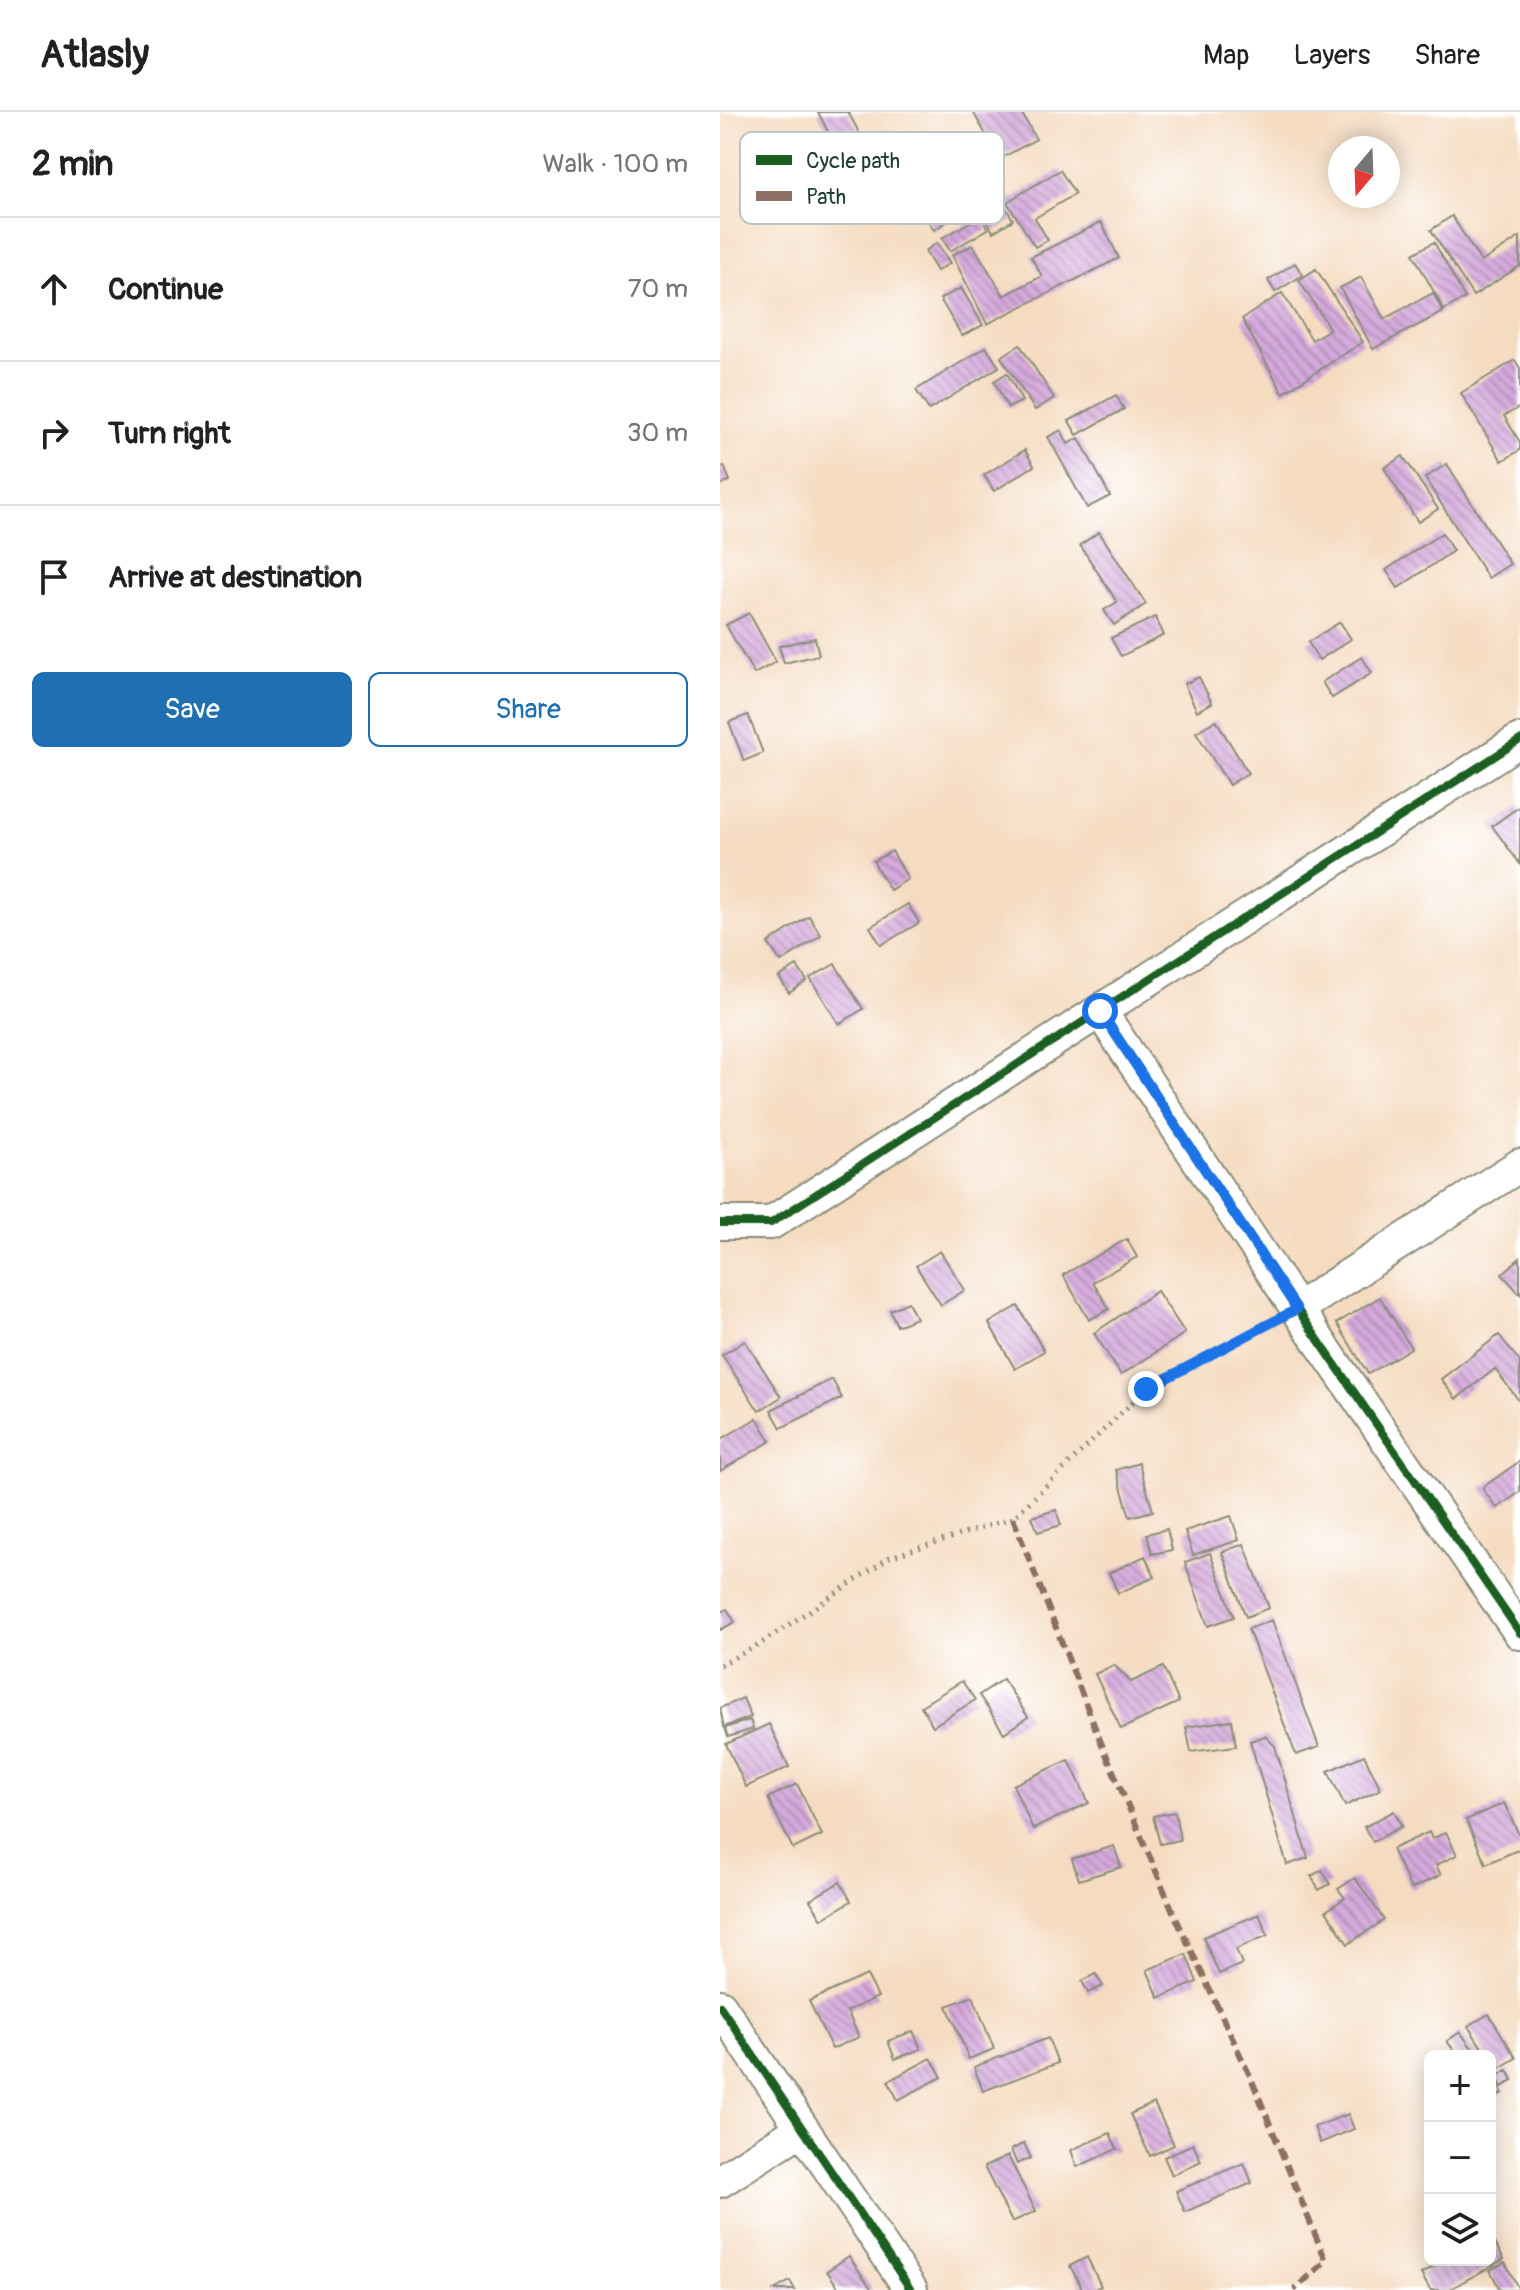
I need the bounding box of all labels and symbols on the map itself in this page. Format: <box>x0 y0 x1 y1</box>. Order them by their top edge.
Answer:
legend <box>740 132 1004 224</box>
north arrow <box>1328 136 1400 208</box>
text: Cycle path <box>806 147 900 175</box>
text: Path <box>806 183 846 211</box>
route start <box>1082 993 1118 1029</box>
route end <box>1128 1371 1164 1407</box>

